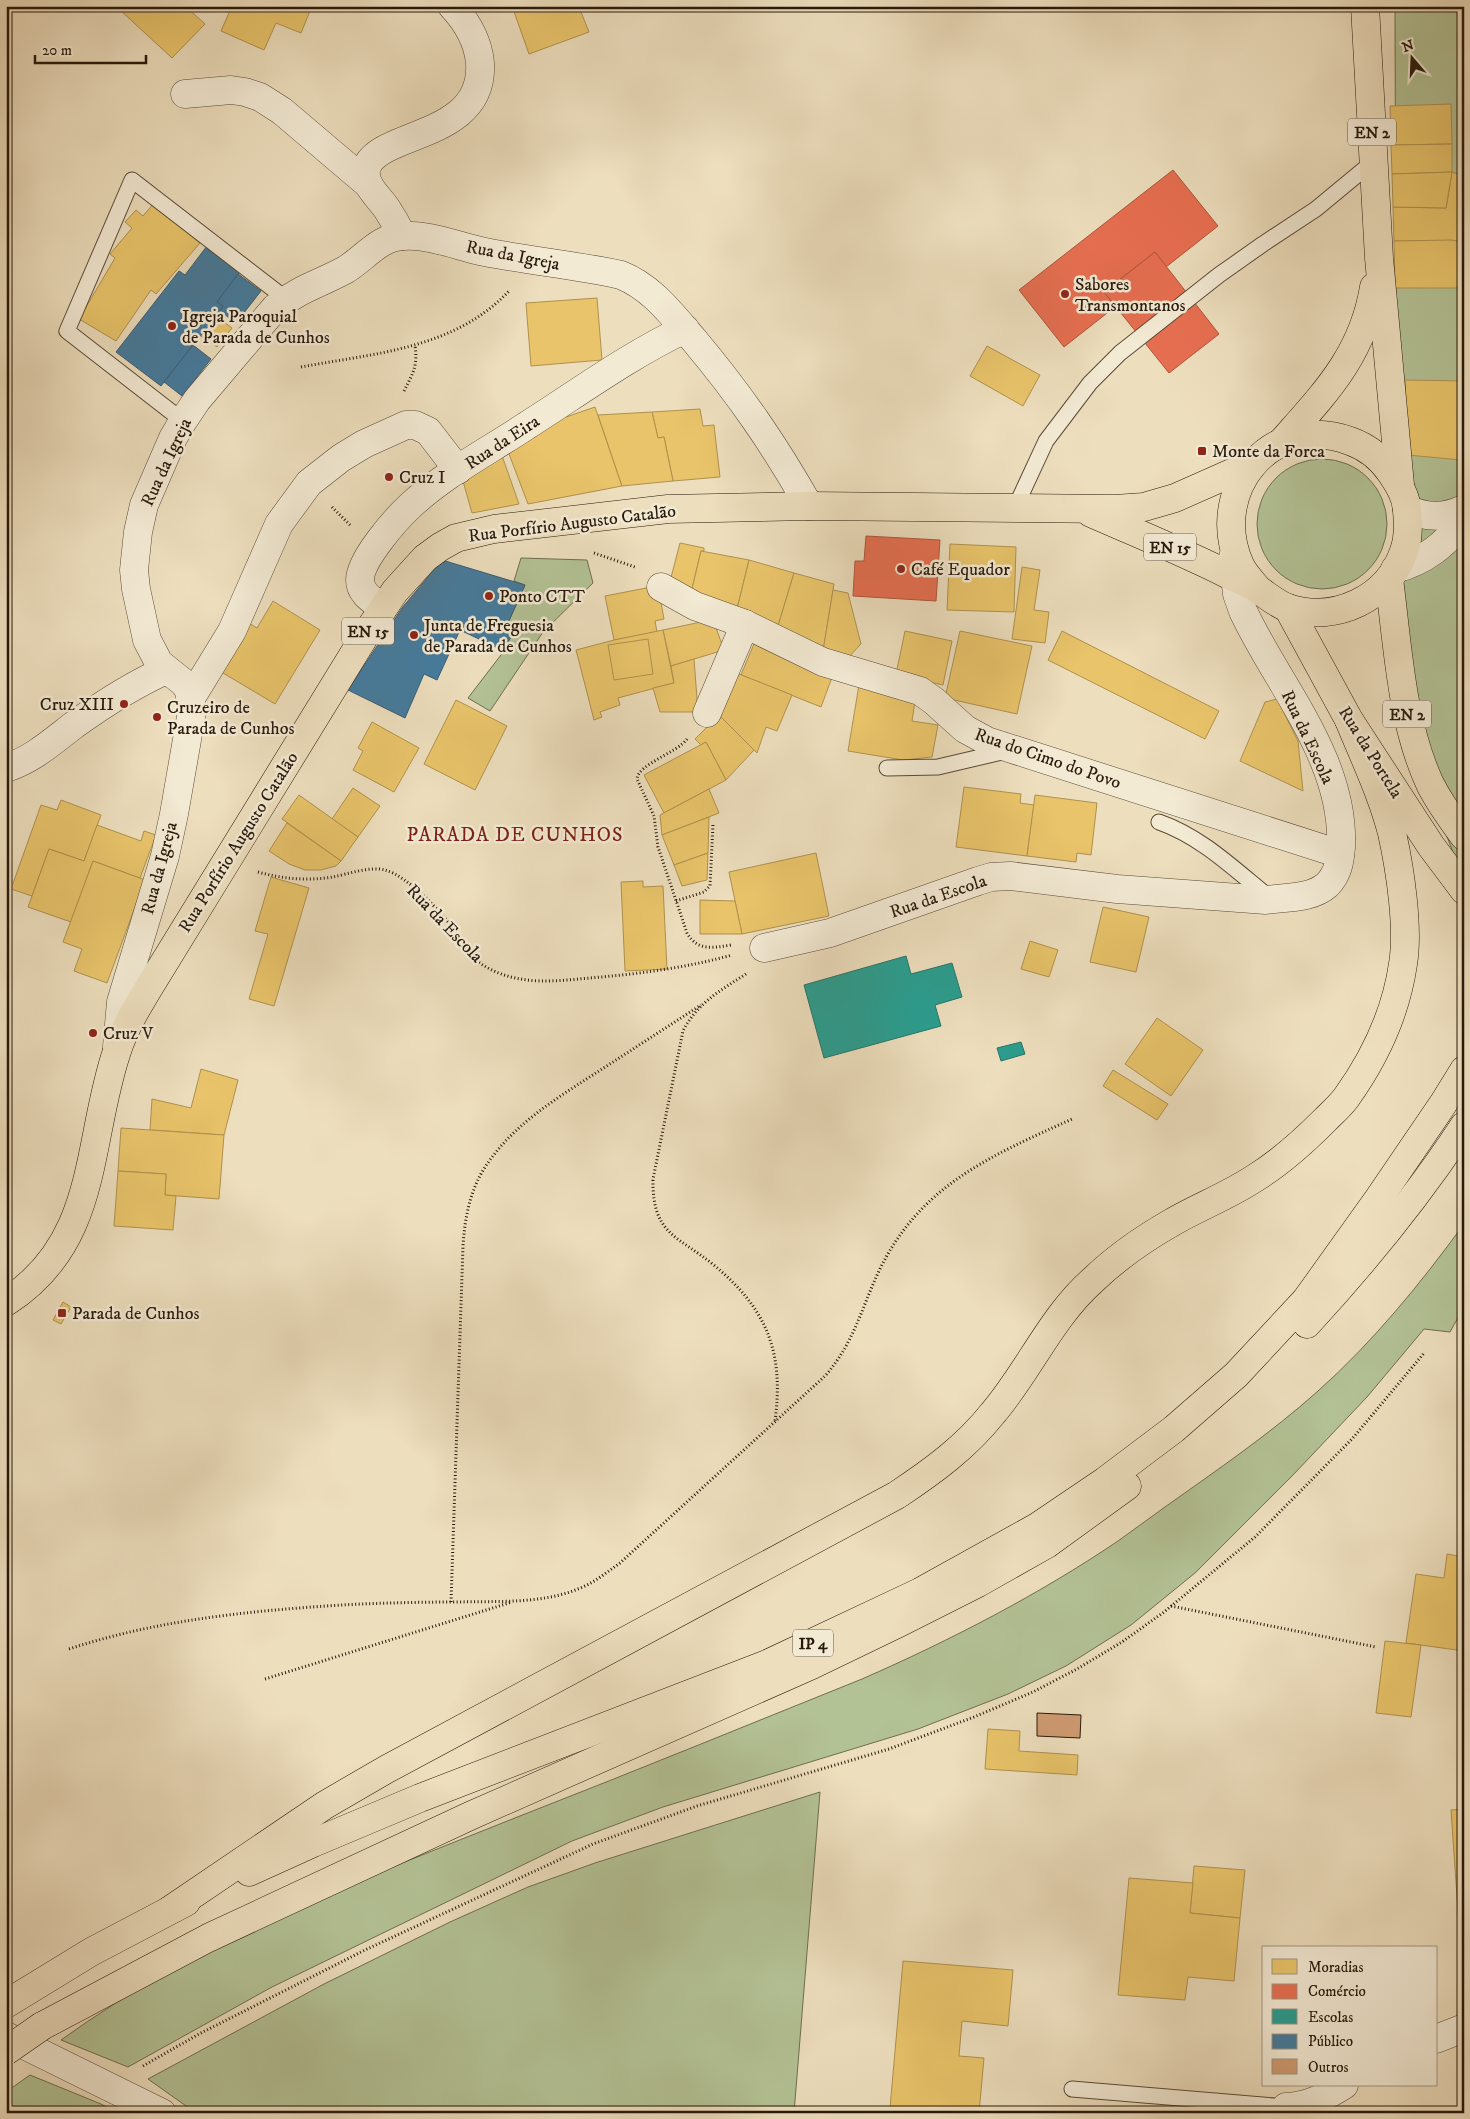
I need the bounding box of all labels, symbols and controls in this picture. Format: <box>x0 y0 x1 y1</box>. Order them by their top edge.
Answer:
scale bar <box>35 32 146 64</box>
north arrow <box>1388 32 1438 82</box>
text: N <box>1400 36 1417 57</box>
text: 20 m <box>42 41 72 60</box>
road number: EN 2 <box>1348 118 1396 146</box>
street label: Rua da Igreja <box>464 236 562 276</box>
place label: Sabores Transmontanos <box>1075 274 1186 317</box>
marker: Sabores Transmontanos <box>1059 288 1071 300</box>
place label: Igreja Paroquial de Parada de Cunhos <box>182 306 330 349</box>
marker: Igreja Paroquial de Parada de Cunhos <box>166 320 178 332</box>
street label: Rua da Eira <box>461 410 544 475</box>
street label: Rua da Igreja <box>137 414 197 510</box>
place label: Monte da Forca <box>1212 441 1325 463</box>
marker: Monte da Forca <box>1196 445 1208 457</box>
place label: Cruz I <box>399 467 445 489</box>
marker: Cruz I <box>383 471 395 483</box>
street label: Rua Porfírio Augusto Catalão <box>467 500 677 548</box>
road number: EN 15 <box>1144 534 1196 560</box>
place label: Café Equador <box>911 559 1010 581</box>
marker: Café Equador <box>895 563 907 575</box>
place label: Ponto CTT <box>499 586 585 608</box>
marker: Ponto CTT <box>483 590 495 602</box>
place label: Junta de Freguesia de Parada de Cunhos <box>422 615 572 658</box>
road number: EN 15 <box>342 618 394 644</box>
marker: Junta de Freguesia de Parada de Cunhos <box>408 629 420 641</box>
street label: Rua da Escola <box>1276 687 1339 788</box>
place label: Cruz XIII <box>40 694 114 716</box>
place label: Cruzeiro de Parada de Cunhos <box>167 697 294 740</box>
marker: Cruz XIII <box>118 698 130 710</box>
road number: EN 2 <box>1383 701 1431 728</box>
street label: Rua da Portela <box>1333 702 1407 803</box>
marker: Cruzeiro de Parada de Cunhos <box>151 711 163 723</box>
street label: Rua do Cimo do Povo <box>972 724 1124 794</box>
street label: Rua Porfírio Augusto Catalão <box>174 748 304 937</box>
street label: Rua da Igreja <box>137 819 183 917</box>
district label: PARADA DE CUNHOS <box>406 823 624 848</box>
street label: Rua da Escola <box>887 870 990 924</box>
street label: Rua da Escola <box>401 880 487 968</box>
place label: Cruz V <box>103 1023 154 1045</box>
marker: Cruz V <box>87 1027 99 1039</box>
place label: Parada de Cunhos <box>72 1303 199 1325</box>
marker: Parada de Cunhos <box>56 1307 68 1319</box>
road number: IP 4 <box>793 1630 833 1656</box>
legend <box>1262 1946 1438 2086</box>
text: Moradias <box>1308 1958 1363 1977</box>
text: Comércio <box>1308 1982 1366 2001</box>
text: Escolas <box>1308 2008 1353 2027</box>
text: Público <box>1308 2032 1353 2051</box>
text: Outros <box>1308 2058 1349 2077</box>

